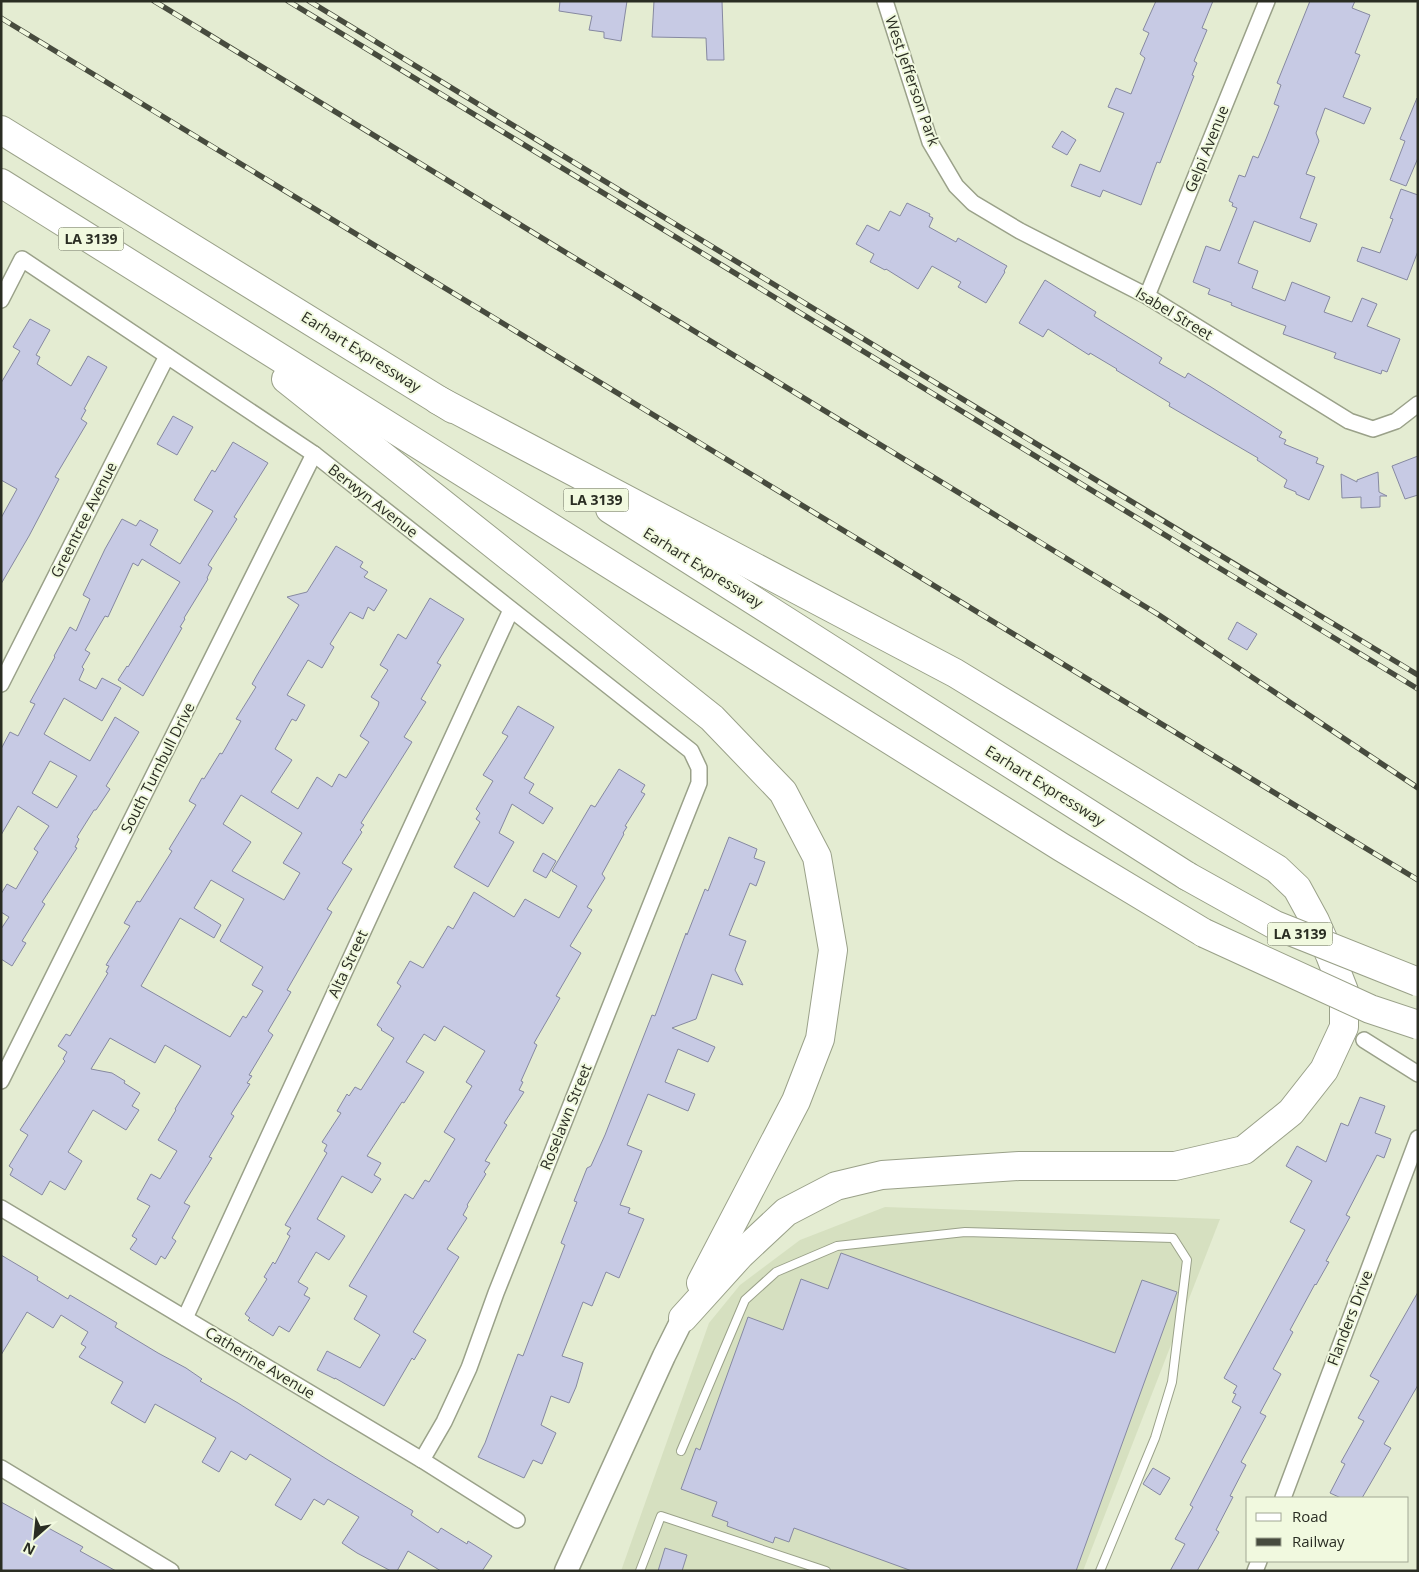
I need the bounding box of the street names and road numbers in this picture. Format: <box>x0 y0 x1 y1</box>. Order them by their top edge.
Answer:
street label: West Jefferson Park <box>881 13 945 149</box>
street label: Gelpi Avenue <box>1180 102 1233 195</box>
road number: LA 3139 <box>58 228 124 250</box>
street label: Isabel Street <box>1132 282 1217 344</box>
street label: Earhart Expressway <box>298 306 425 396</box>
street label: Greentree Avenue <box>45 458 121 581</box>
street label: Berwyn Avenue <box>325 459 423 542</box>
road number: LA 3139 <box>564 488 628 512</box>
street label: Earhart Expressway <box>640 522 767 612</box>
street label: South Turnbull Drive <box>115 699 199 836</box>
street label: Earhart Expressway <box>982 740 1109 830</box>
road number: LA 3139 <box>1268 922 1332 946</box>
street label: Alta Street <box>323 926 372 1001</box>
street label: Roselawn Street <box>535 1061 595 1173</box>
street label: Flanders Drive <box>1322 1267 1376 1368</box>
street label: Catherine Avenue <box>202 1322 319 1403</box>

